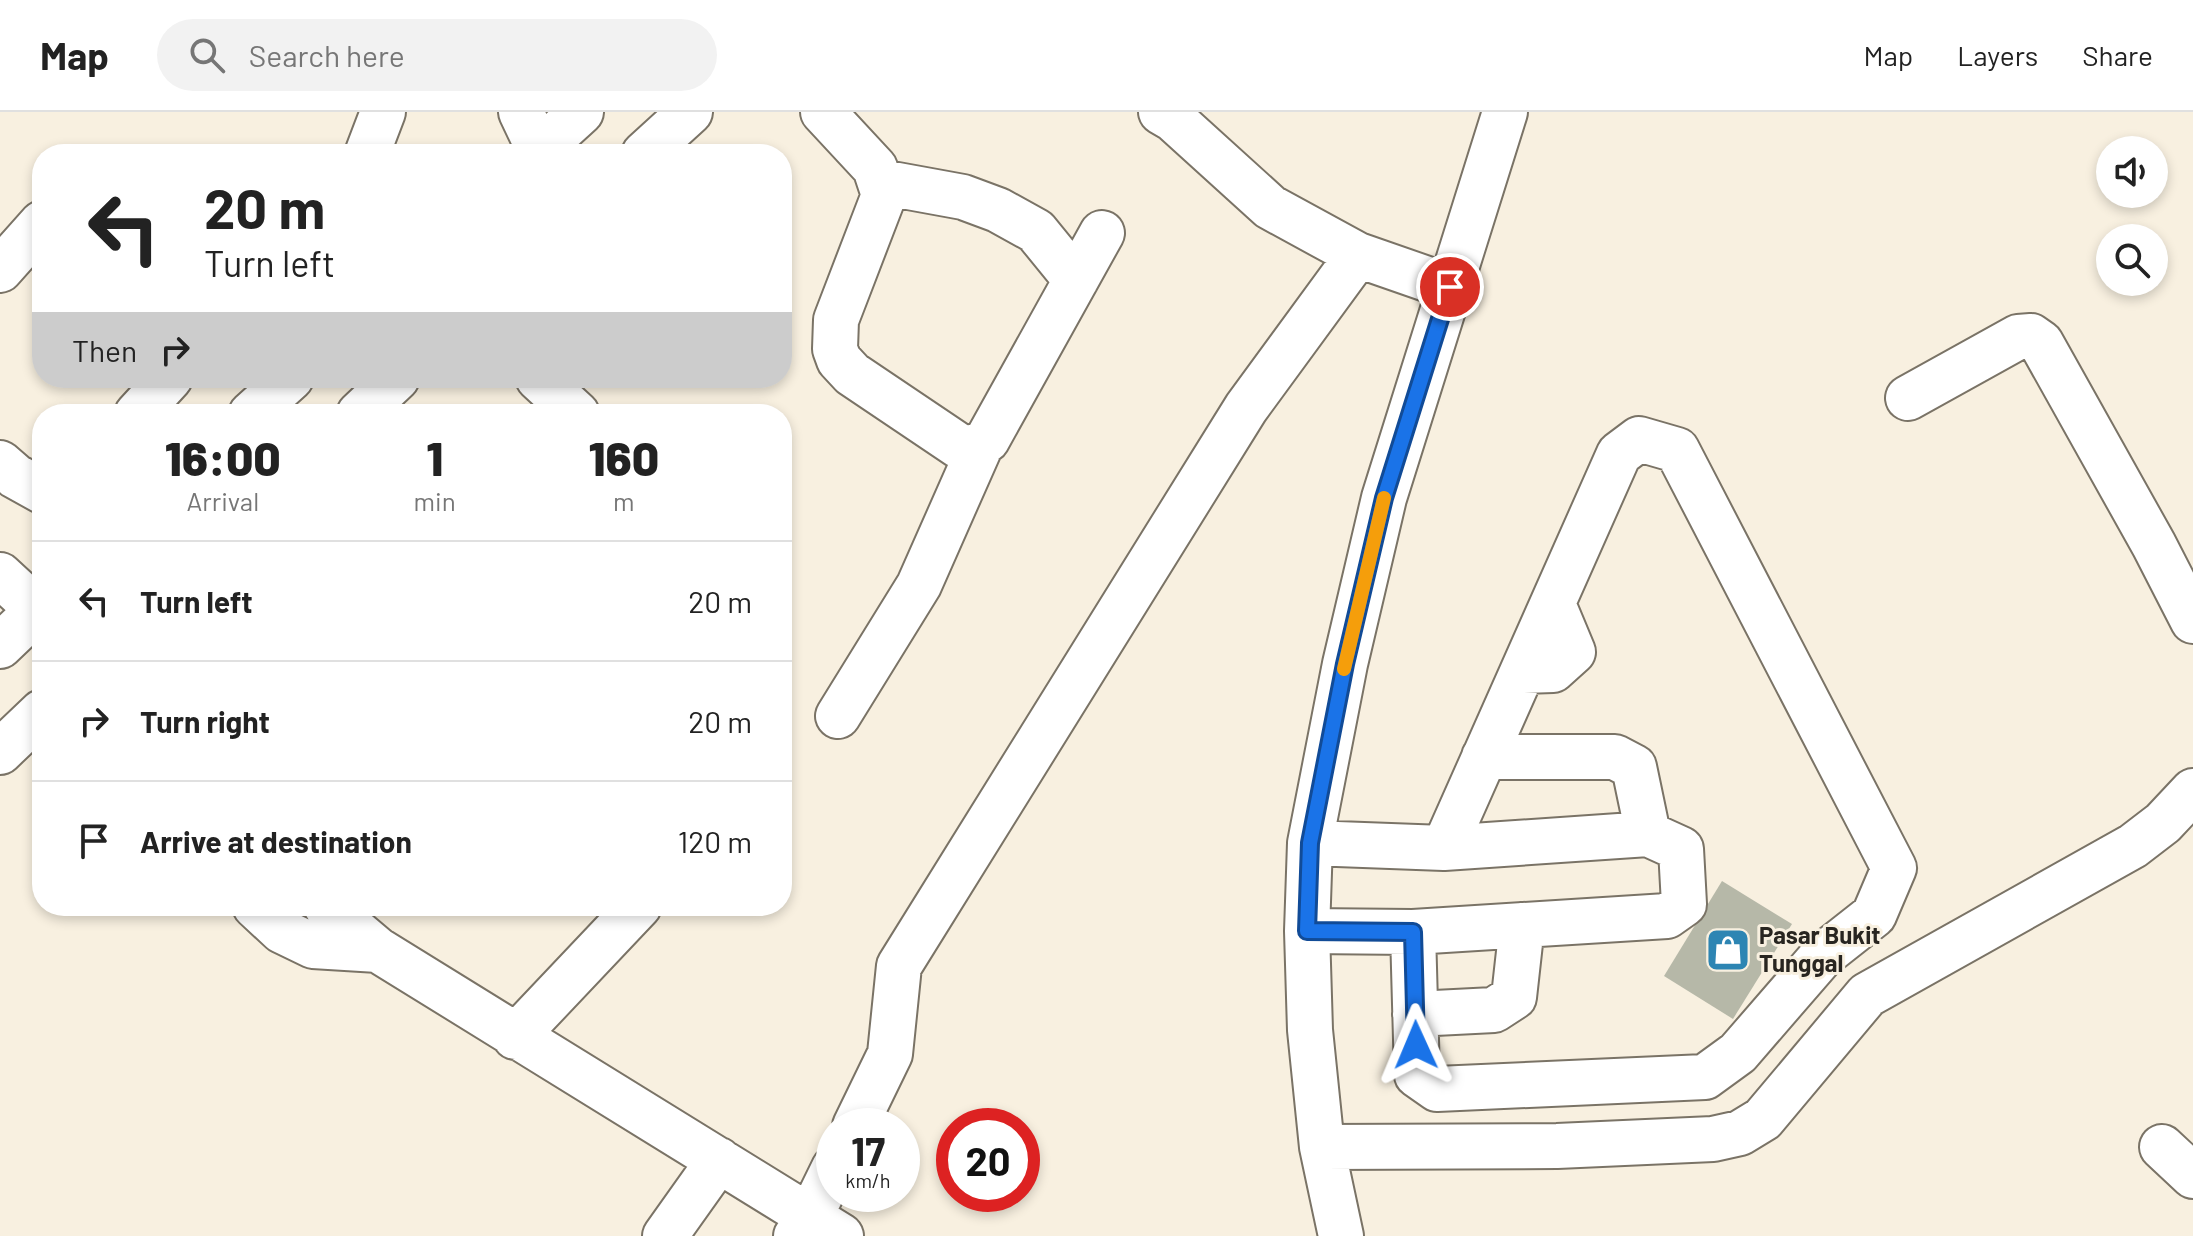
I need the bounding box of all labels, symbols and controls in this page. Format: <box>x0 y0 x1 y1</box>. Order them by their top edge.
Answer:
search box <box>157 19 717 91</box>
text: Map <box>40 32 109 78</box>
icon: search <box>185 33 229 77</box>
text: Search here <box>249 37 405 73</box>
text: Map <box>1863 38 1913 72</box>
text: Layers <box>1957 38 2038 72</box>
text: Share <box>2082 38 2153 72</box>
map controls <box>2096 136 2168 296</box>
button: sound <box>2096 136 2168 208</box>
text: 20 m <box>204 173 325 240</box>
icon: left <box>72 176 176 280</box>
button: search <box>2096 224 2168 296</box>
text: Turn left <box>204 241 335 284</box>
pin <box>1416 253 1484 321</box>
icon: arrive <box>1428 265 1472 309</box>
icon: right <box>153 328 197 372</box>
text: Then <box>72 332 137 368</box>
text: 16:00 <box>165 428 281 486</box>
text: 1 <box>426 428 443 486</box>
text: 160 <box>589 428 659 486</box>
text: Arrival <box>186 485 259 516</box>
text: min <box>414 485 456 516</box>
text: m <box>613 485 635 516</box>
icon: left <box>72 579 116 623</box>
text: Turn left <box>140 583 253 619</box>
text: 20 m <box>688 583 752 619</box>
icon: right <box>72 699 116 743</box>
text: Turn right <box>140 703 270 739</box>
text: 20 m <box>688 703 752 739</box>
icon: arrive <box>72 819 116 863</box>
text: Arrive at destination <box>140 823 412 859</box>
text: 120 m <box>678 823 752 859</box>
place label: Pasar Bukit Tunggal <box>1759 920 1880 977</box>
shop icon: Pasar Bukit Tunggal <box>1704 926 1752 974</box>
position arrow <box>1374 1003 1458 1087</box>
speed limit sign: 20 <box>936 1108 1040 1212</box>
text: 17 <box>851 1126 885 1174</box>
text: km/h <box>845 1168 891 1192</box>

